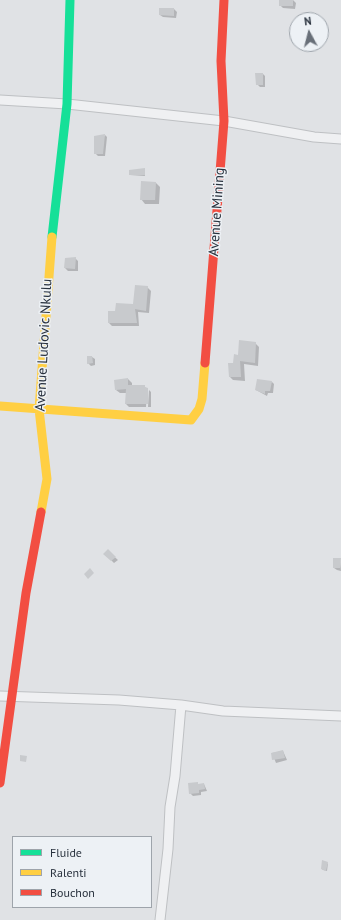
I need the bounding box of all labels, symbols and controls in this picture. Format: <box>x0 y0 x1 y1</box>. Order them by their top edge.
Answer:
north arrow <box>289 12 329 52</box>
text: N <box>303 14 312 28</box>
street label: Avenue Mining <box>206 167 228 257</box>
street label: Avenue Ludovic Nkulu <box>32 278 56 412</box>
legend <box>12 836 152 908</box>
text: Fluide <box>50 845 82 860</box>
text: Ralenti <box>50 865 86 880</box>
text: Bouchon <box>50 885 95 900</box>

